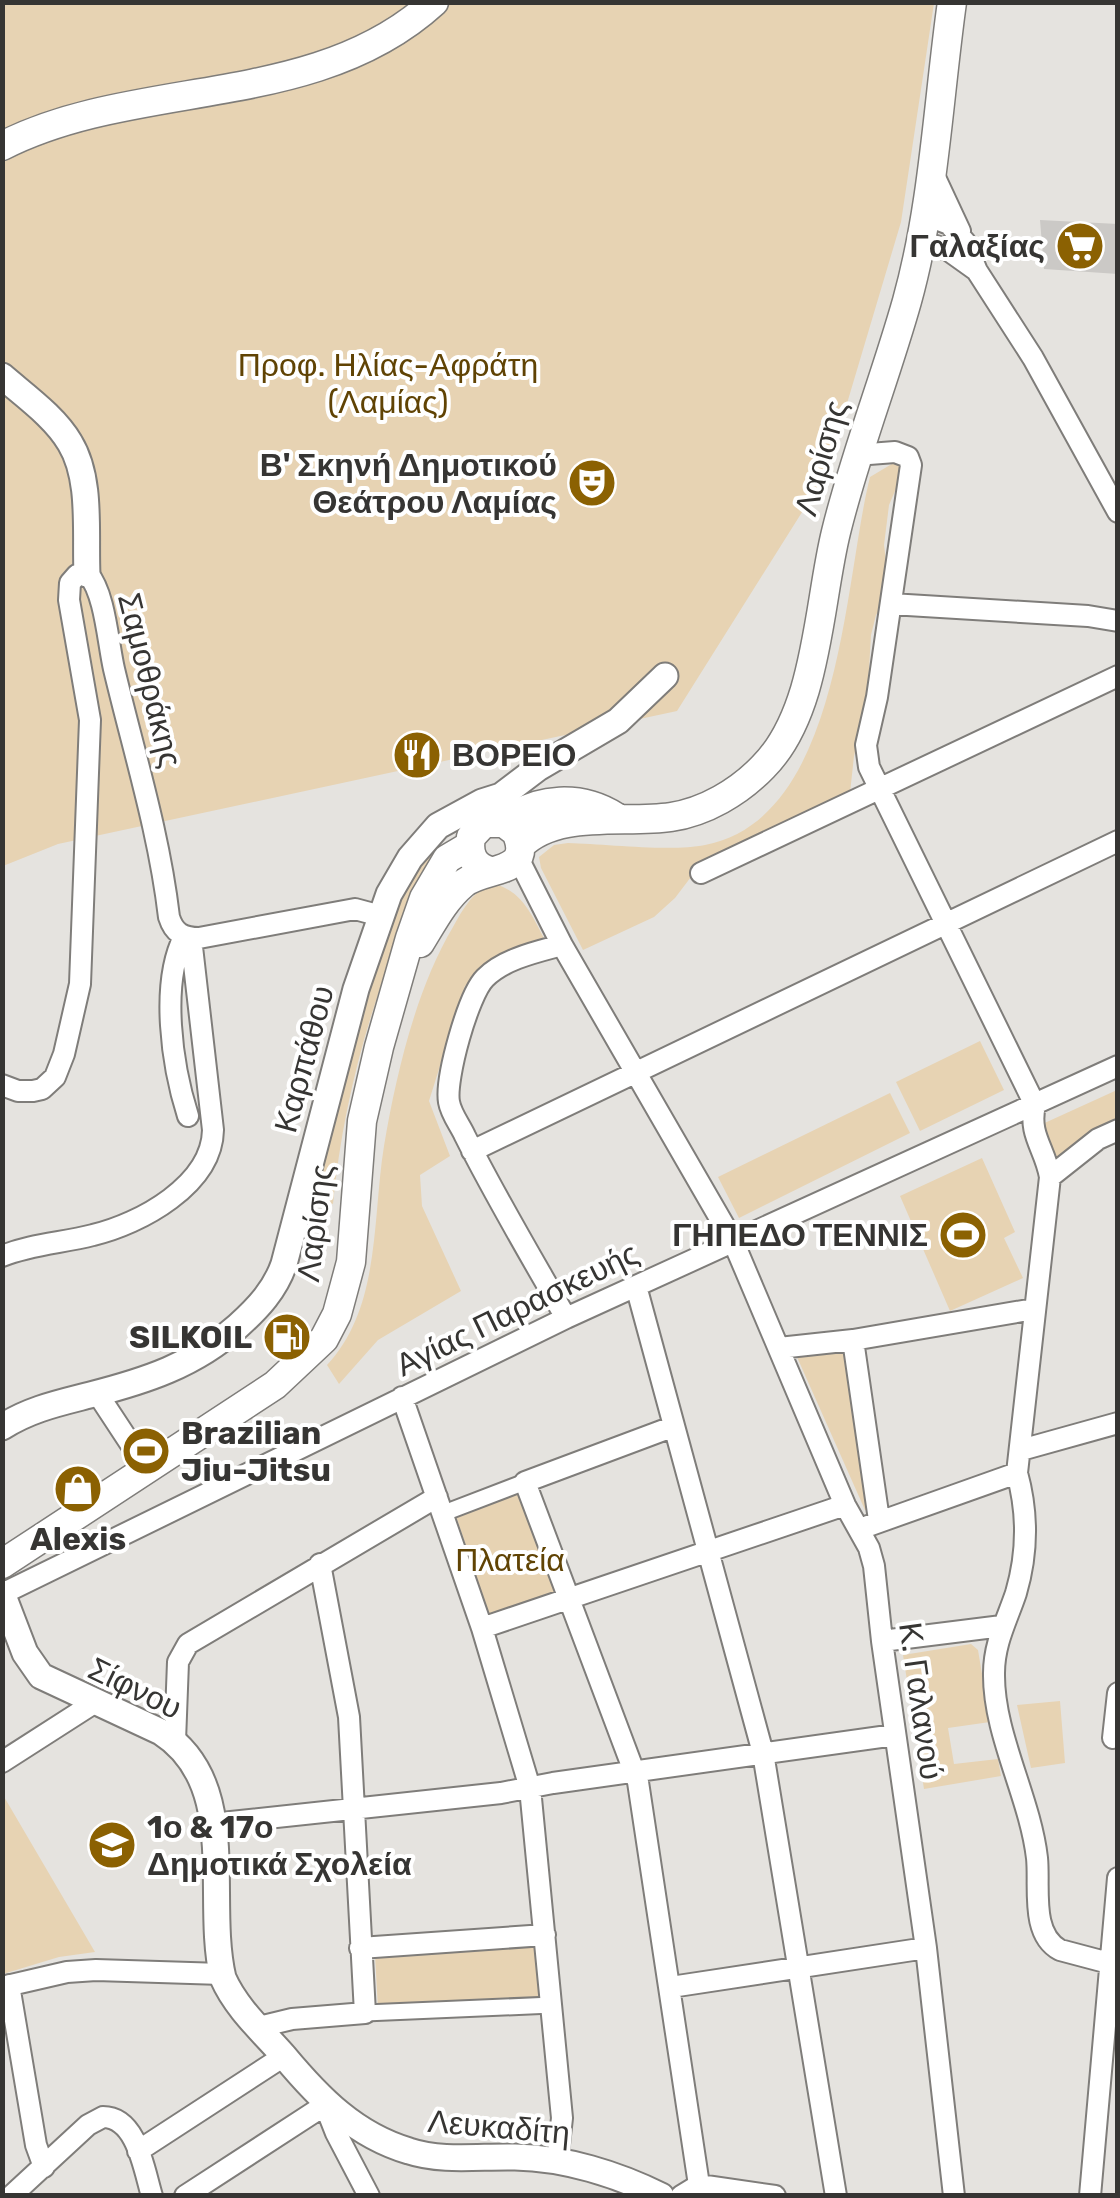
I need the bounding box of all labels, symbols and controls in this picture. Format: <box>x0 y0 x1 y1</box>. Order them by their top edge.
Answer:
supermarket icon: Γαλαξίας <box>1054 220 1106 272</box>
place label: Γαλαξίας <box>910 227 1045 265</box>
park label: Προφ. Ηλίας-Αφράτη (Λαμίας) <box>238 346 538 421</box>
street label: Λαρίσης <box>786 396 856 520</box>
place label: Β' Σκηνή Δημοτικού Θεάτρου Λαμίας <box>260 446 557 521</box>
theatre icon: Β' Σκηνή Δημοτικού Θεάτρου Λαμίας <box>566 457 618 509</box>
street label: Σαμοθράκης <box>110 589 190 771</box>
restaurant icon: ΒΟΡΕΙΟ <box>391 729 443 781</box>
place label: ΒΟΡΕΙΟ <box>452 736 576 774</box>
street label: Καρπάθου <box>266 981 342 1137</box>
street label: Λαρίσης <box>289 1162 341 1284</box>
sports icon: ΓΗΠΕΔΟ ΤΕΝΝΙΣ <box>937 1209 989 1261</box>
place label: ΓΗΠΕΔΟ ΤΕΝΝΙΣ <box>672 1216 928 1254</box>
street label: Αγίας Παρασκευής <box>390 1234 644 1384</box>
fuel station icon: SILKOIL <box>261 1311 313 1363</box>
place label: SILKOIL <box>129 1318 252 1356</box>
place label: Brazilian Jiu-Jitsu <box>181 1414 331 1489</box>
sports icon: Brazilian Jiu-Jitsu <box>120 1425 172 1477</box>
shop icon: Alexis <box>52 1463 104 1515</box>
place label: Alexis <box>30 1520 126 1558</box>
park label: Πλατεία <box>455 1541 565 1579</box>
street label: Κ. Γαλανού <box>891 1620 951 1782</box>
street label: Σίφνου <box>82 1649 188 1727</box>
place label: 1ο & 17ο Δημοτικά Σχολεία <box>147 1808 412 1883</box>
school or university icon: 1ο & 17ο Δημοτικά Σχολεία <box>86 1819 138 1871</box>
street label: Λευκαδίτη <box>426 2102 572 2152</box>

